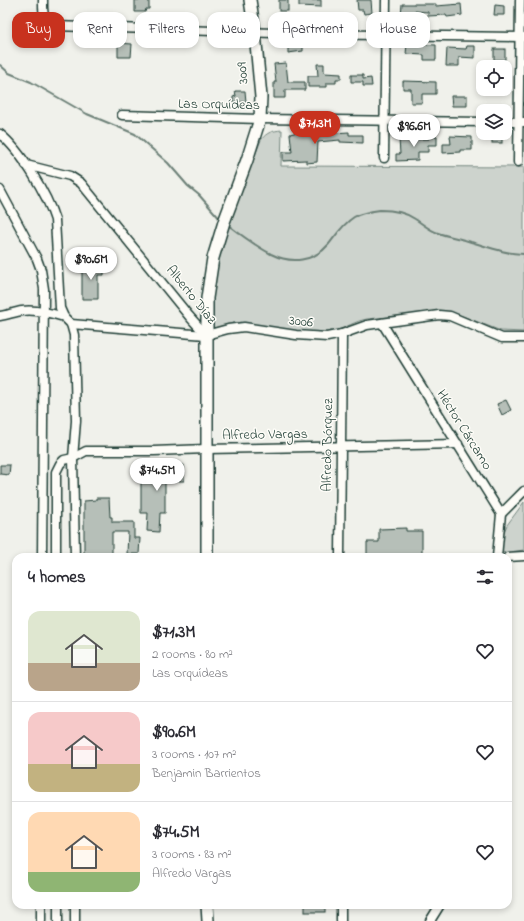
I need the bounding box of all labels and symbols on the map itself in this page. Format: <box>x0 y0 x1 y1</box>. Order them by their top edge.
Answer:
street label: 3009 <box>232 60 254 85</box>
street label: Las Orquídeas <box>178 94 260 116</box>
pin: $71.3M <box>282 111 348 145</box>
pin: $96.6M <box>381 114 447 148</box>
pin: $90.6M <box>58 247 124 281</box>
street label: Alberto Díaz <box>161 261 221 329</box>
street label: 3006 <box>288 310 314 334</box>
street label: Héctor Cárcamo <box>431 386 497 474</box>
street label: Alfredo Bórquez <box>317 398 339 492</box>
street label: Alfredo Vargas <box>222 424 308 447</box>
pin: $74.5M <box>124 458 190 492</box>

